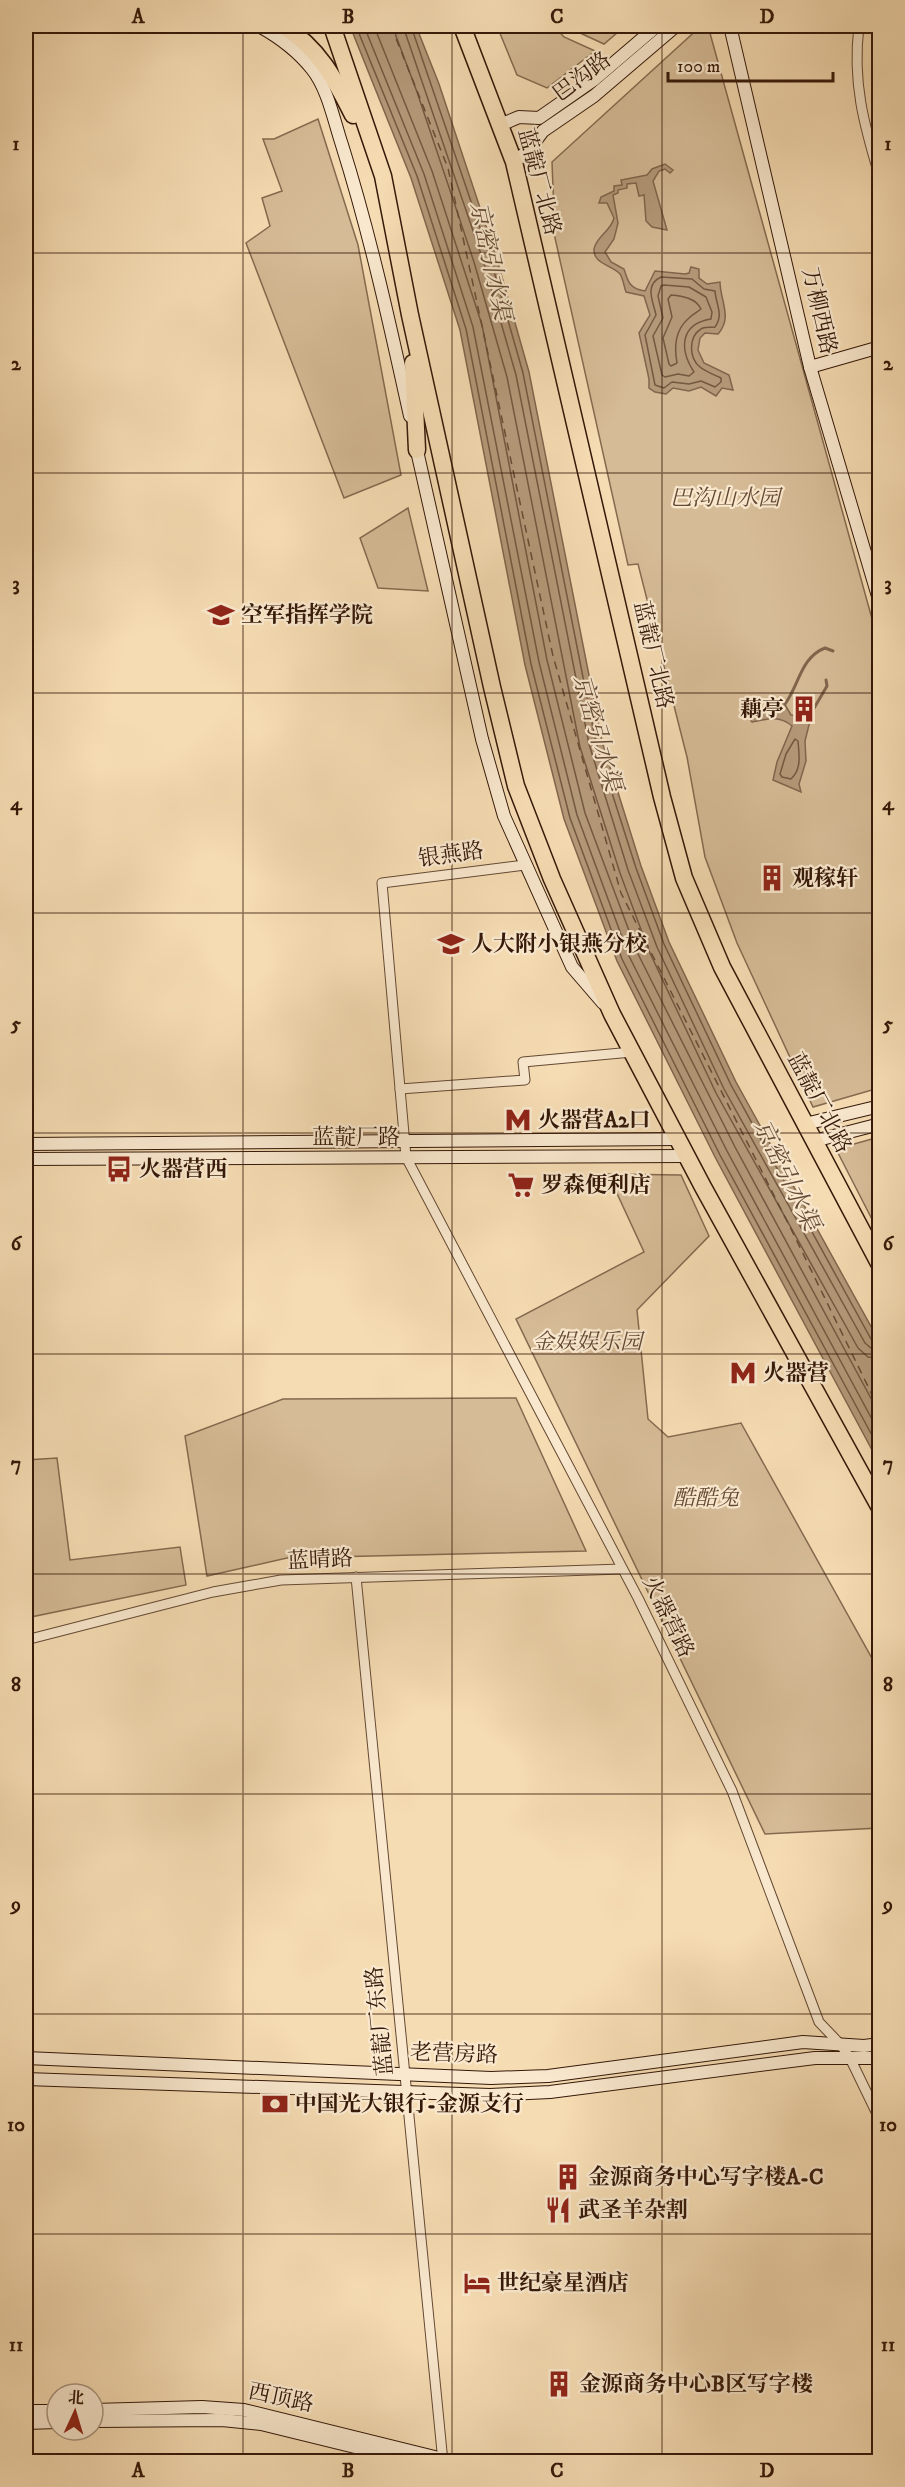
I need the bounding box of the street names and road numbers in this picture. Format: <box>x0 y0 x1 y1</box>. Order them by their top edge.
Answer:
street label: 巴沟路 <box>548 46 616 108</box>
street label: 蓝靛厂北路 <box>512 125 566 239</box>
street label: 万柳西路 <box>796 265 842 357</box>
street label: 蓝靛厂北路 <box>627 598 679 712</box>
street label: 银燕路 <box>416 837 486 873</box>
street label: 蓝靛厂北路 <box>781 1048 857 1158</box>
street label: 蓝靛厂路 <box>312 1124 400 1151</box>
street label: 蓝晴路 <box>286 1545 354 1575</box>
street label: 火器营路 <box>637 1572 699 1662</box>
street label: 蓝靛厂东路 <box>361 1965 399 2077</box>
street label: 老营房路 <box>410 2039 498 2069</box>
street label: 西顶路 <box>246 2378 316 2418</box>

